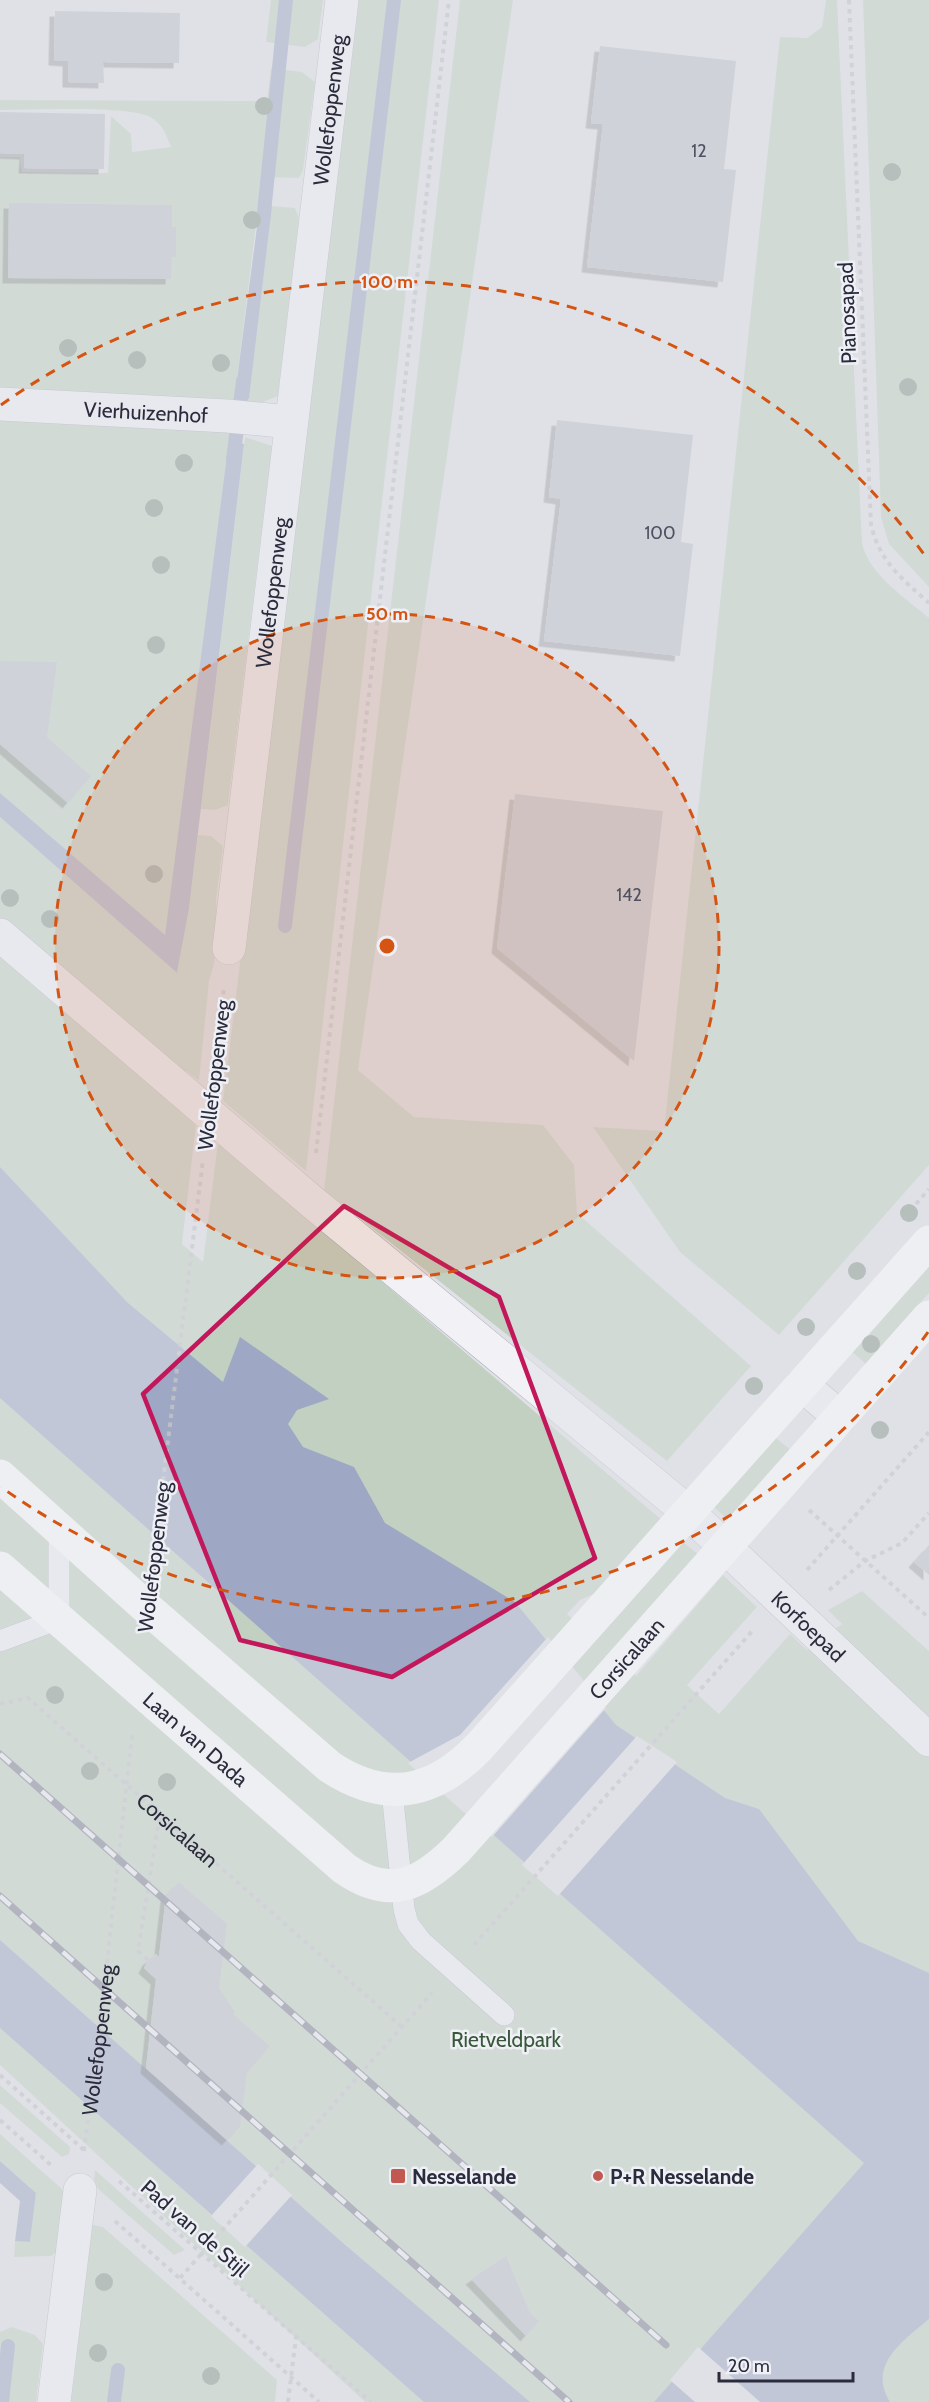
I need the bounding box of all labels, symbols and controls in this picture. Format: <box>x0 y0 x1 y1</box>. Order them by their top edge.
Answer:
street label: Wollefoppenweg <box>308 33 350 187</box>
house number: 12 <box>691 140 707 162</box>
street label: Pianosapad <box>833 262 861 364</box>
text: 100 m <box>361 271 413 293</box>
street label: Vierhuizenhof <box>83 396 209 427</box>
street label: Wollefoppenweg <box>250 515 293 669</box>
house number: 100 <box>645 522 676 544</box>
text: 50 m <box>366 603 408 625</box>
house number: 142 <box>616 884 642 906</box>
centre of rings <box>377 936 397 956</box>
street label: Wollefoppenweg <box>192 998 236 1152</box>
street label: Wollefoppenweg <box>132 1480 176 1634</box>
street label: Korfoepad <box>767 1585 851 1667</box>
street label: Corsicalaan <box>583 1612 669 1704</box>
street label: Laan van Dada <box>138 1686 253 1791</box>
street label: Corsicalaan <box>132 1787 224 1872</box>
street label: Wollefoppenweg <box>76 1963 119 2117</box>
park label: Rietveldpark <box>451 2027 562 2052</box>
place label: Nesselande <box>412 2164 517 2189</box>
place label: P+R Nesselande <box>610 2164 754 2189</box>
marker: Nesselande <box>389 2167 407 2185</box>
marker: P+R Nesselande <box>591 2169 605 2183</box>
street label: Pad van de Stijl <box>135 2174 254 2282</box>
scale bar <box>719 2345 852 2383</box>
text: 20 m <box>728 2355 770 2377</box>

